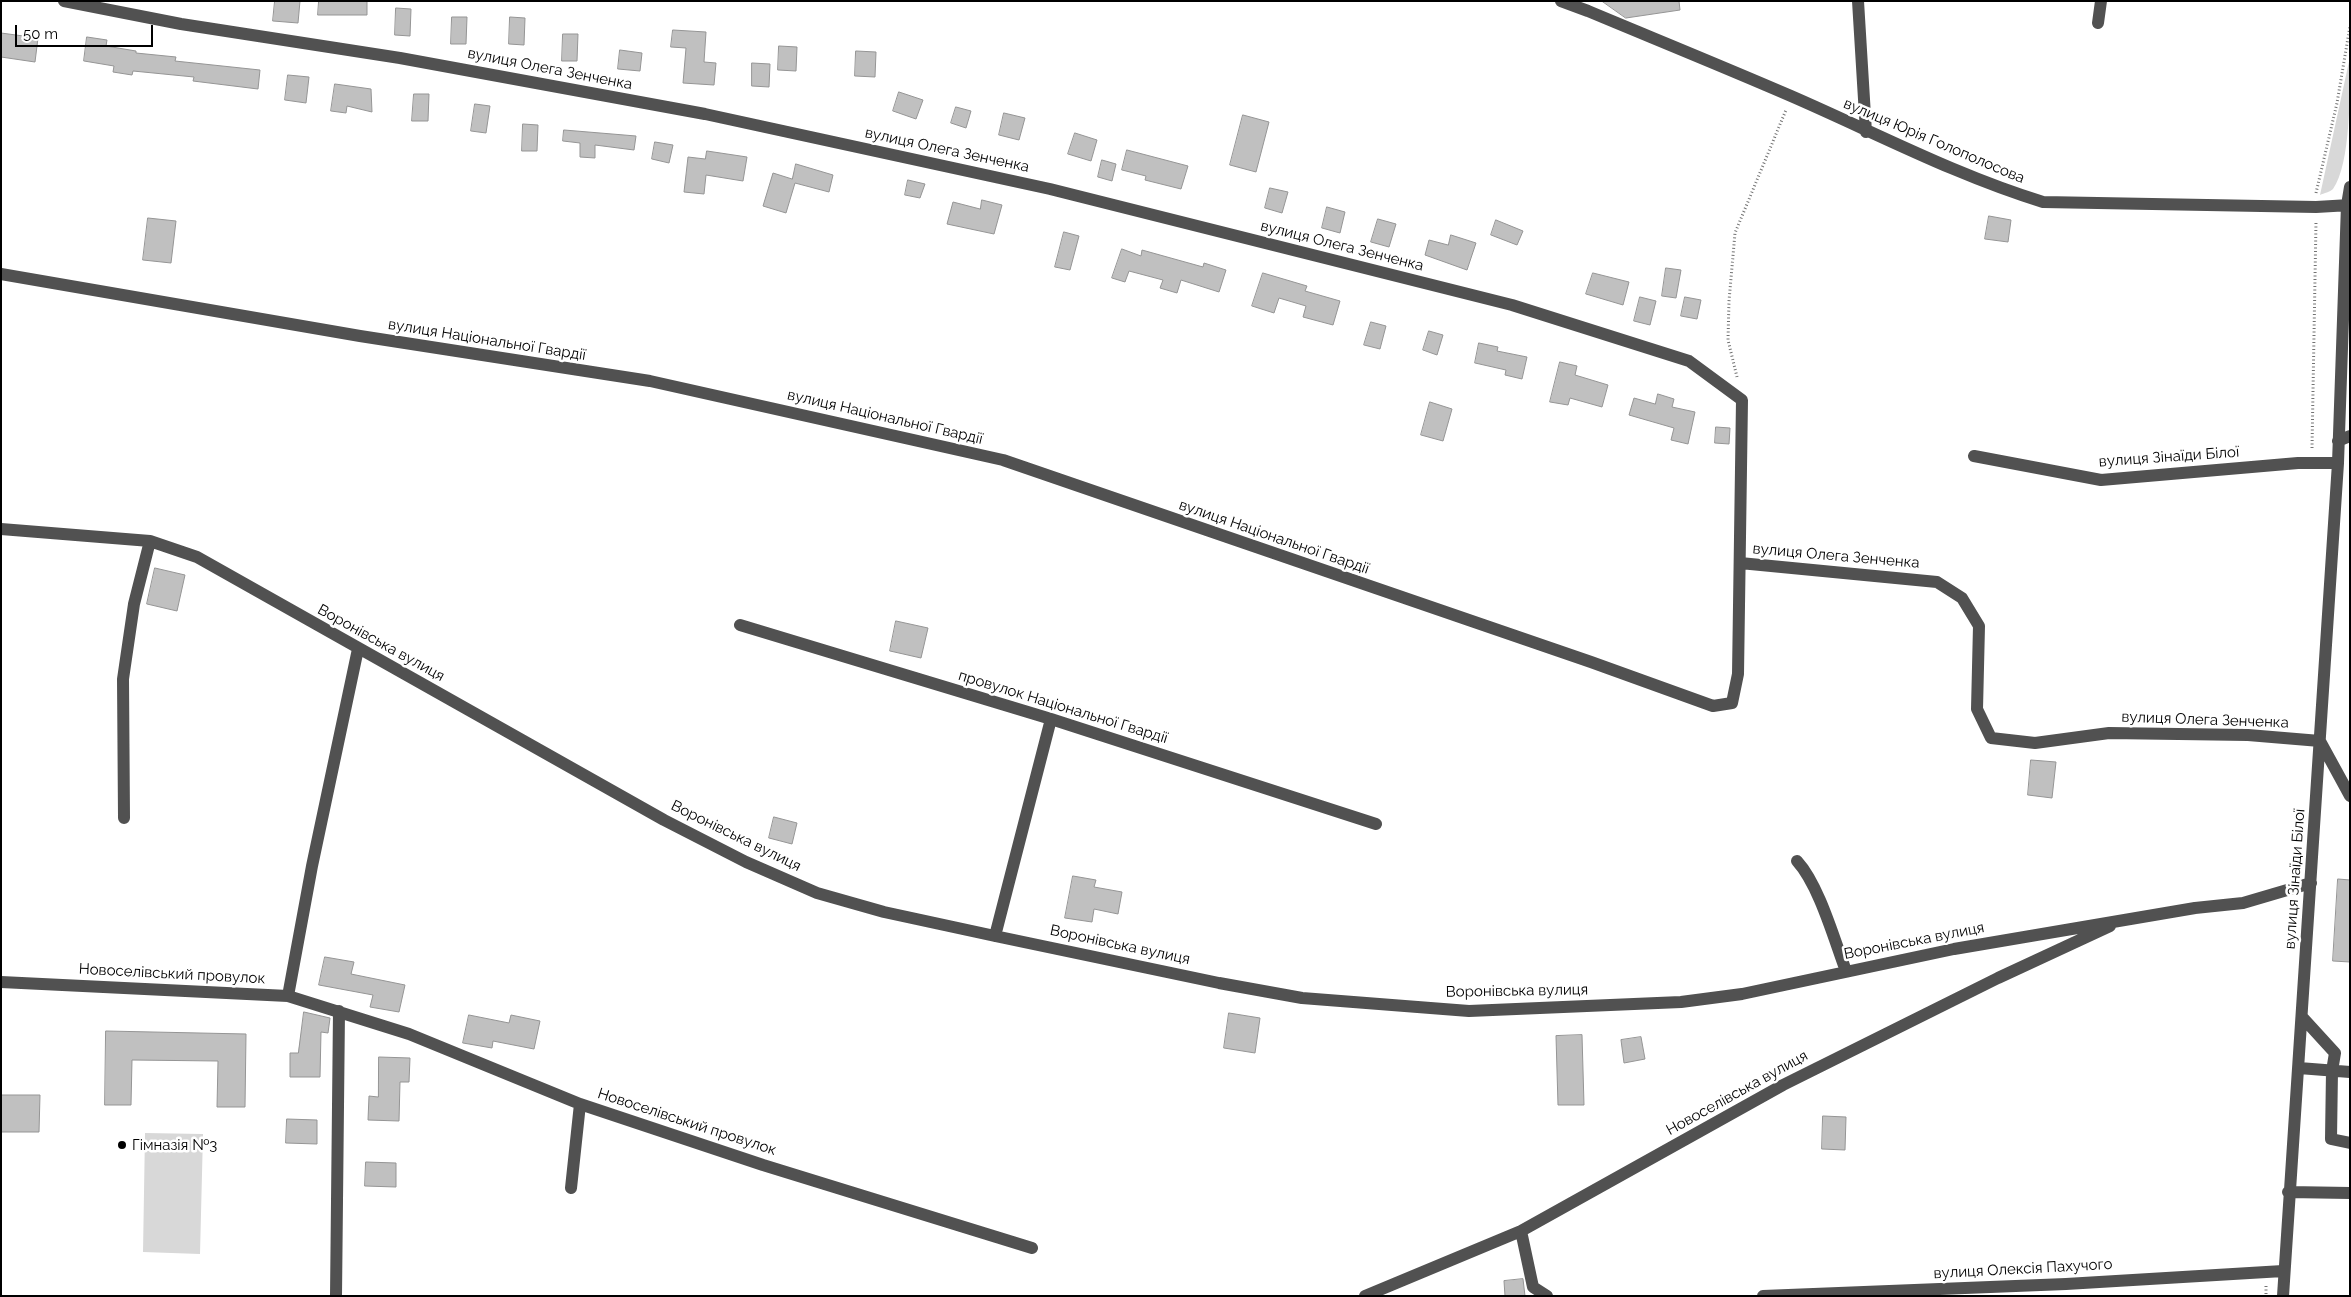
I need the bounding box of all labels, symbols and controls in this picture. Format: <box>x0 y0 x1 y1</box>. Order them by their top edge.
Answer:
scale bar <box>18 15 155 47</box>
text: 50 m <box>23 25 58 43</box>
street label: вулиця Олега Зенченка <box>466 44 634 94</box>
street label: вулиця Юрія Голополосова <box>1841 95 2027 187</box>
street label: вулиця Олега Зенченка <box>863 124 1031 176</box>
street label: вулиця Олега Зенченка <box>1259 217 1425 275</box>
street label: вулиця Національної Гвардії <box>387 315 587 365</box>
street label: вулиця Національної Гвардії <box>786 386 984 448</box>
street label: вулиця Зінаїди Білої <box>2098 443 2240 471</box>
street label: вулиця Національної Гвардії <box>1177 496 1371 578</box>
street label: вулиця Олега Зенченка <box>1752 540 1920 572</box>
street label: Воронівська вулиця <box>314 601 448 685</box>
street label: провулок Національної Гвардії <box>956 667 1170 747</box>
street label: вулиця Олега Зенченка <box>2121 708 2289 732</box>
street label: Воронівська вулиця <box>668 797 804 875</box>
street label: вулиця Зінаїди Білої <box>2281 808 2309 950</box>
street label: Воронівська вулиця <box>1842 919 1986 963</box>
street label: Воронівська вулиця <box>1048 921 1192 969</box>
street label: Новоселівський провулок <box>78 960 266 988</box>
street label: Воронівська вулиця <box>1446 981 1588 1001</box>
street label: Новоселівська вулиця <box>1663 1047 1811 1139</box>
street label: Новоселівський провулок <box>595 1085 779 1159</box>
place label: Гімназія №3 <box>132 1136 217 1154</box>
marker: Гімназія №3 <box>116 1139 128 1151</box>
street label: вулиця Олексія Пахучого <box>1933 1255 2113 1283</box>

